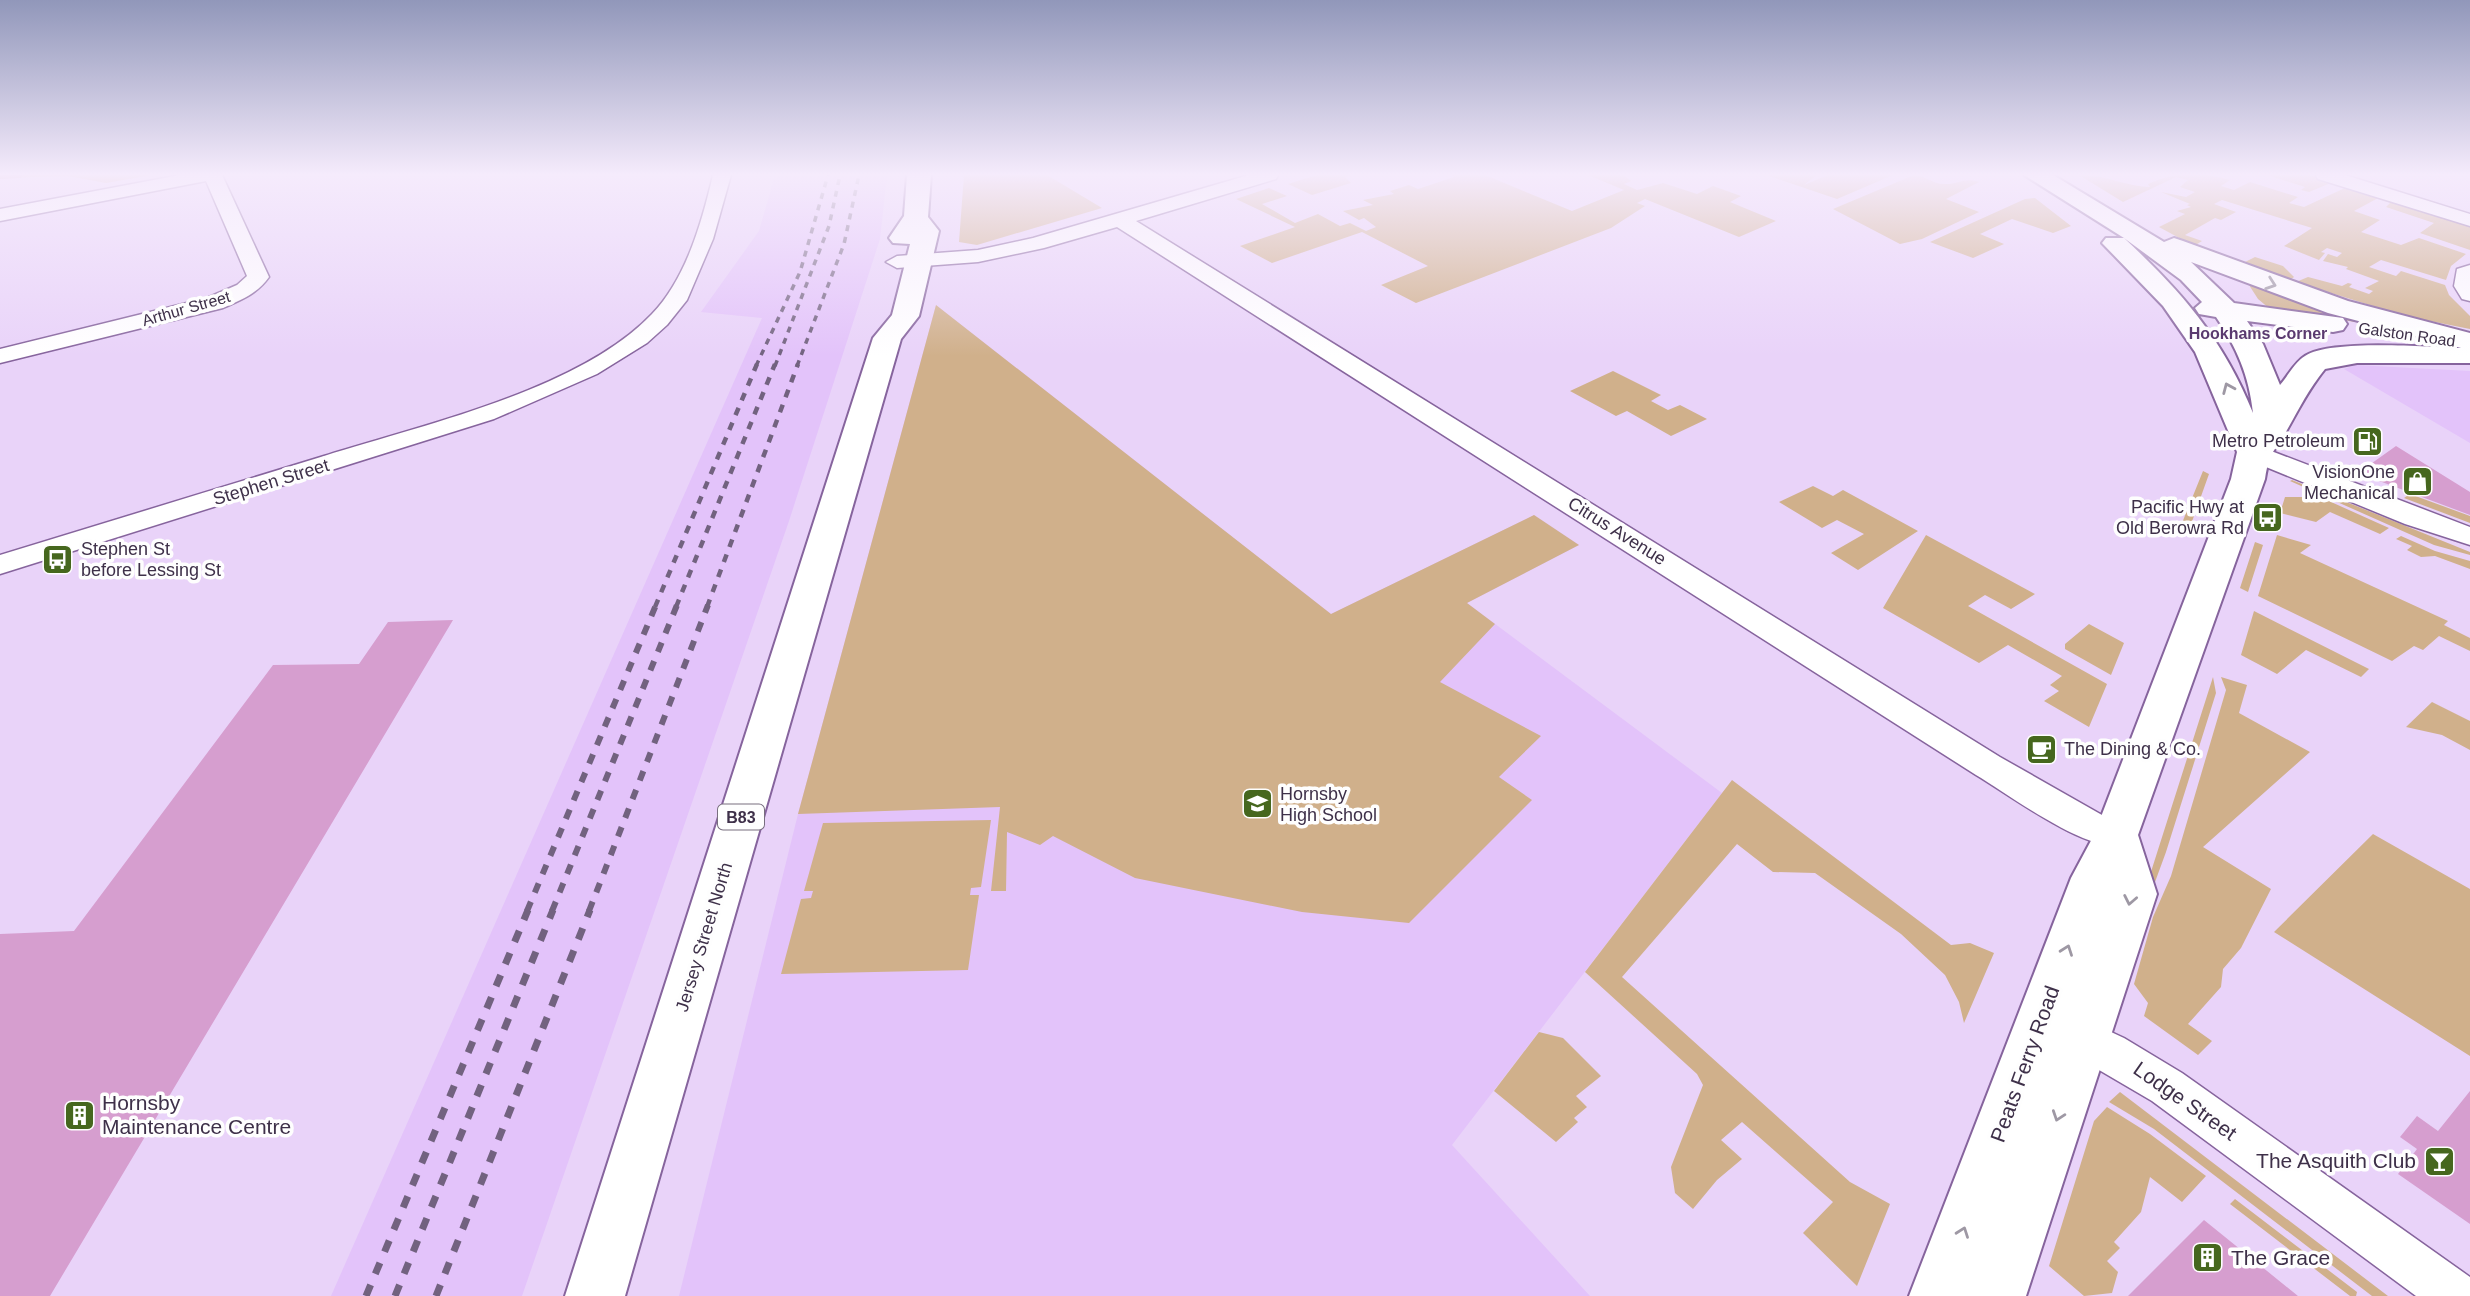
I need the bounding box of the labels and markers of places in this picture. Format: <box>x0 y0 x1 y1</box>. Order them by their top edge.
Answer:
fuel station icon: Metro Petroleum <box>2351 424 2385 458</box>
place label: Metro Petroleum <box>2212 431 2345 451</box>
place label: VisionOne Mechanical <box>2304 462 2395 503</box>
shop icon: VisionOne Mechanical <box>2401 465 2435 499</box>
place label: Pacific Hwy at Old Berowra Rd <box>2116 497 2244 538</box>
bus stop icon: Pacific Hwy at Old Berowra Rd <box>2250 500 2284 534</box>
place label: Stephen St before Lessing St <box>81 539 221 580</box>
bus stop icon: Stephen St before Lessing St <box>41 542 75 576</box>
cafe icon: The Dining & Co. <box>2024 732 2058 766</box>
place label: The Dining & Co. <box>2064 739 2201 759</box>
place label: Hornsby High School <box>1280 784 1377 825</box>
school or university icon: Hornsby High School <box>1240 787 1274 821</box>
place label: Hornsby Maintenance Centre <box>102 1091 291 1138</box>
building icon: Hornsby Maintenance Centre <box>62 1098 96 1132</box>
bar icon: The Asquith Club <box>2422 1144 2456 1178</box>
place label: The Asquith Club <box>2256 1149 2416 1172</box>
building icon: The Grace <box>2191 1241 2225 1275</box>
place label: The Grace <box>2231 1246 2330 1269</box>

